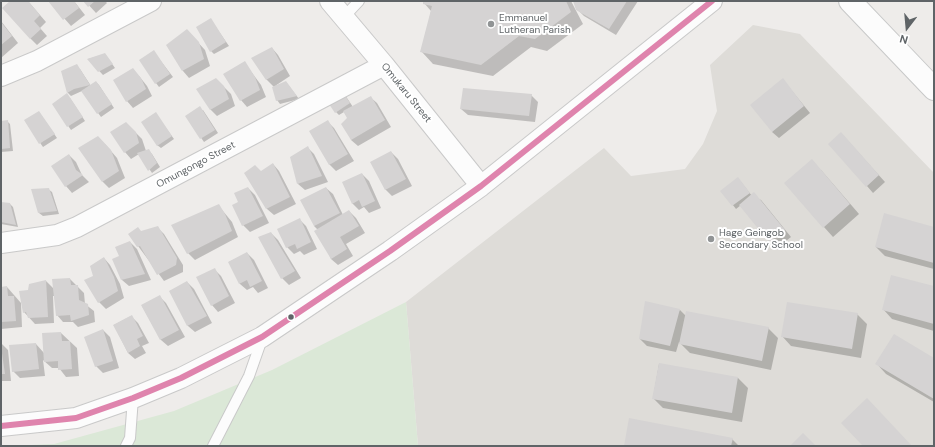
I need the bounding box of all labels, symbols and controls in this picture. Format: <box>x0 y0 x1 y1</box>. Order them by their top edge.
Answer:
north arrow <box>887 8 927 48</box>
place label: Emmanuel Lutheran Parish <box>499 12 571 36</box>
marker: Emmanuel Lutheran Parish <box>486 19 496 29</box>
text: N <box>898 32 909 47</box>
street label: Omukaru Street <box>378 61 434 125</box>
street label: Omungongo Street <box>155 139 237 191</box>
place label: Hage Geingob Secondary School <box>719 227 803 250</box>
marker: Hage Geingob Secondary School <box>706 234 716 244</box>
unlabelled marker <box>286 312 296 322</box>

